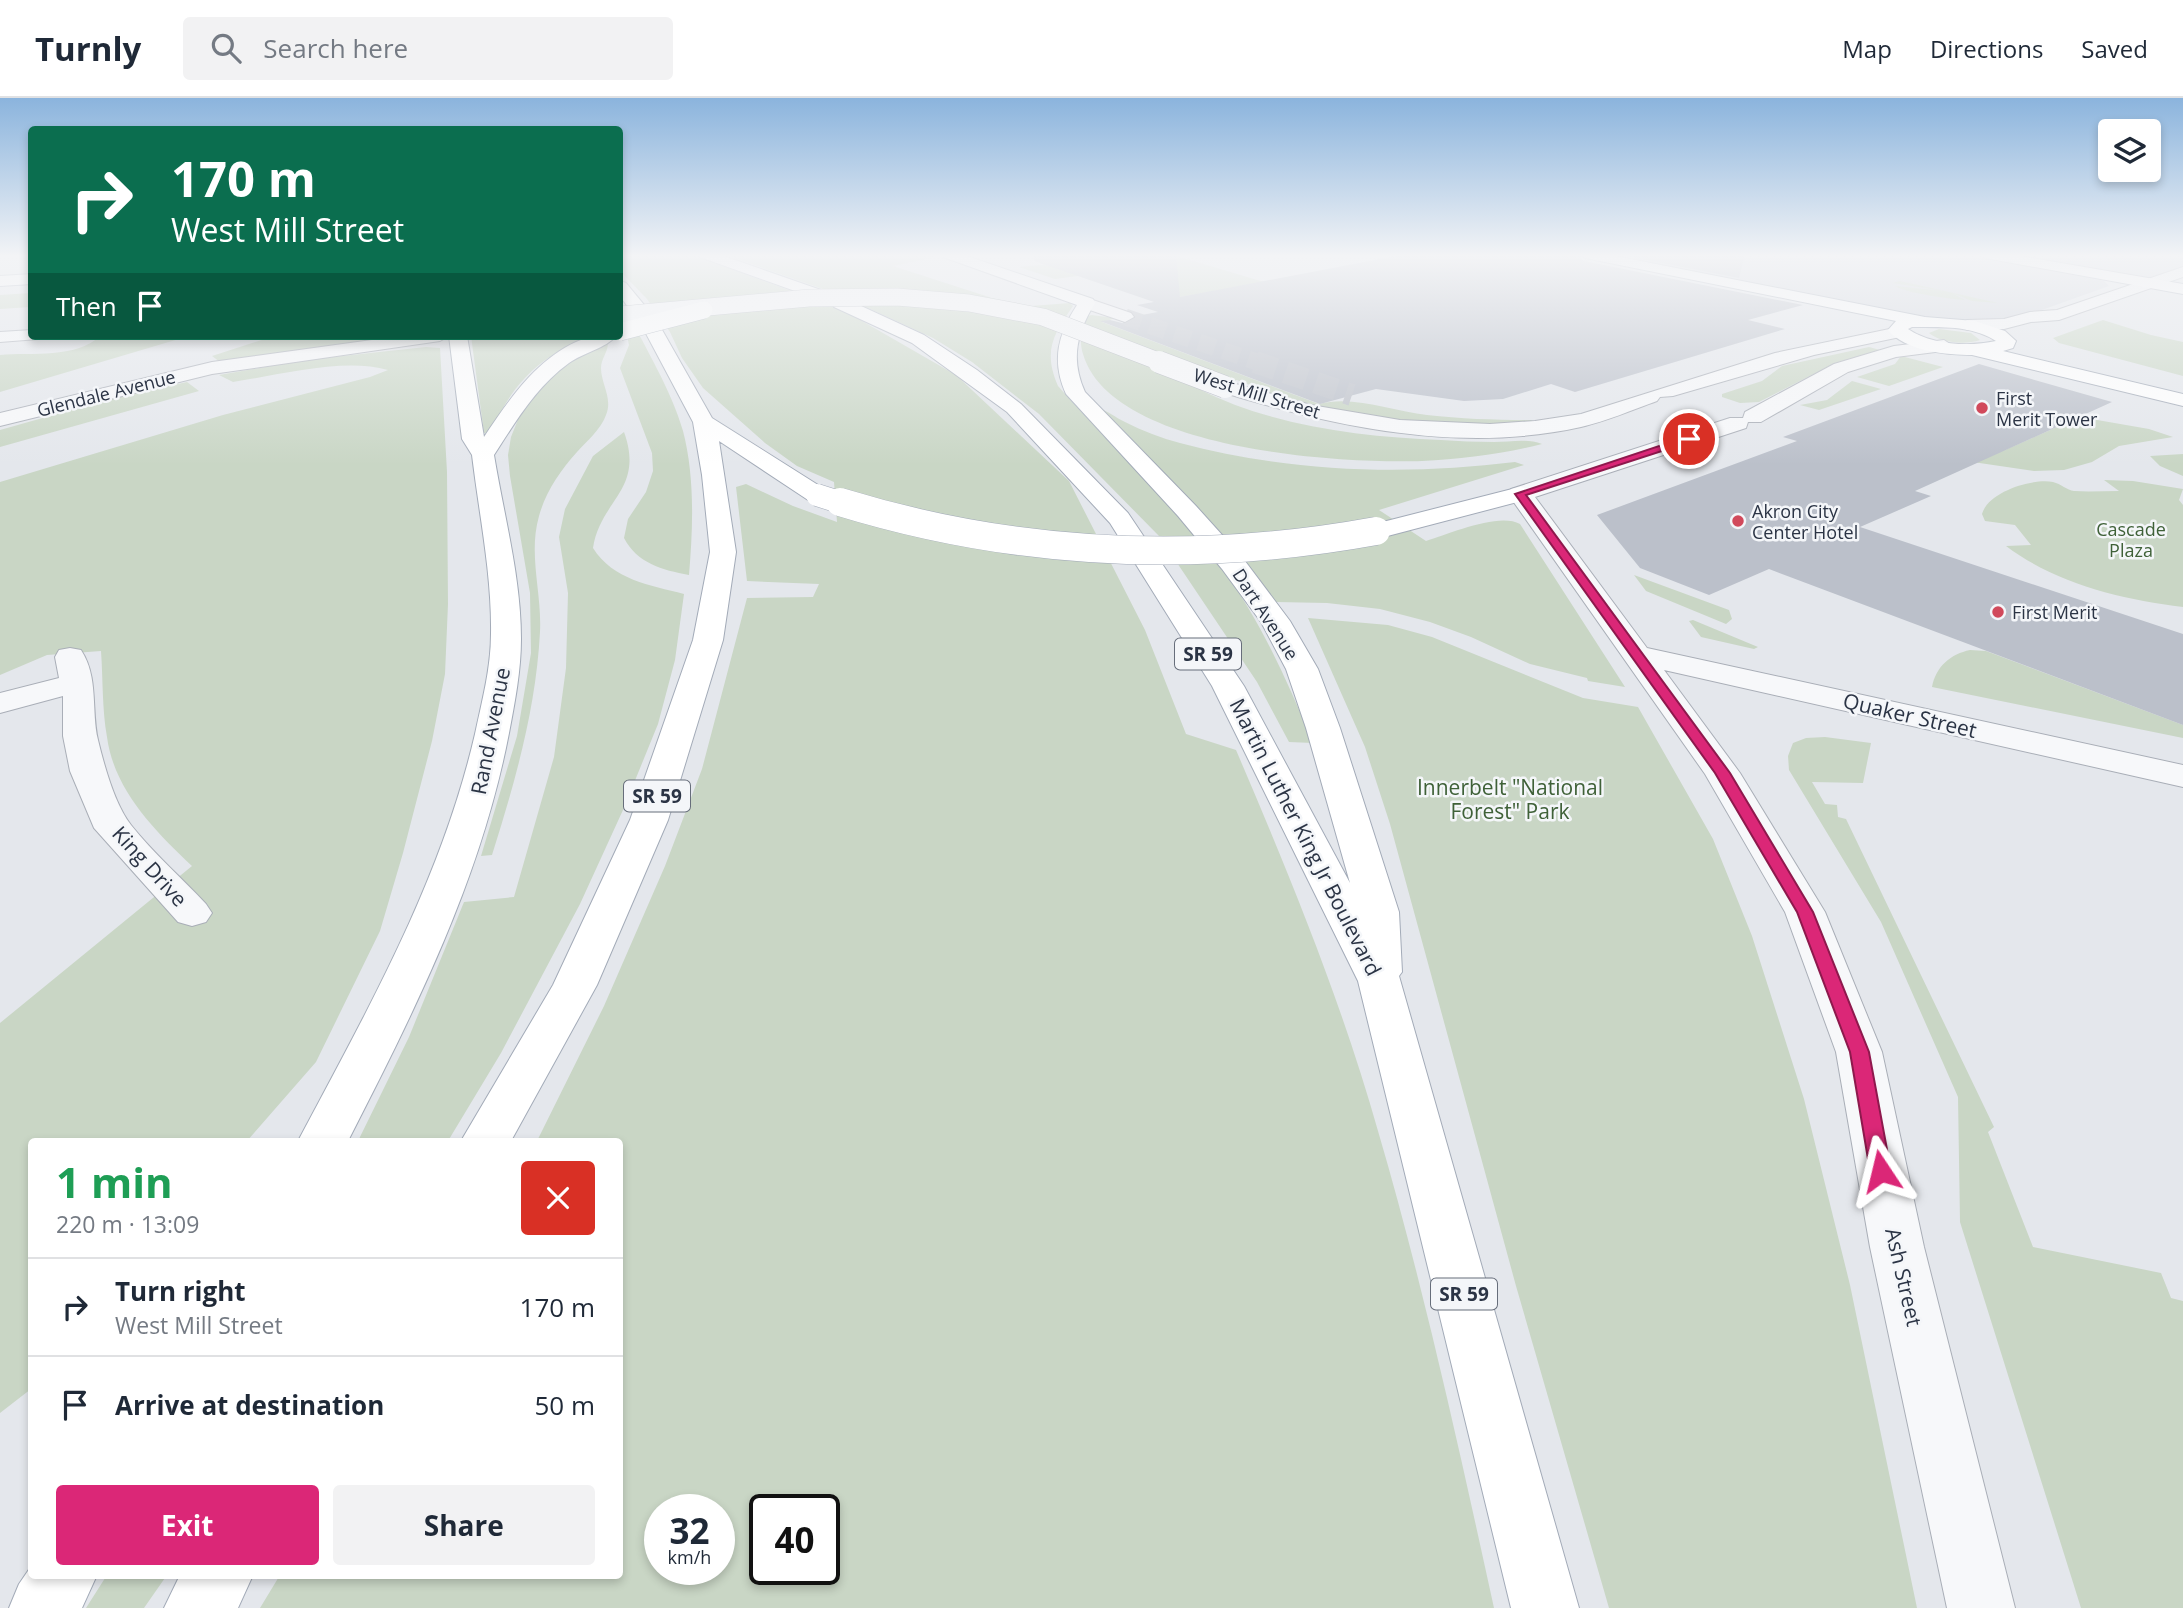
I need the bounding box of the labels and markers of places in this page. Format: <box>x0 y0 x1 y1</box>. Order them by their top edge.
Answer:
place label: First Merit Tower <box>1996 386 2098 431</box>
marker: First Merit Tower <box>1974 400 1990 416</box>
pin <box>1659 409 1719 469</box>
place label: Akron City Center Hotel <box>1752 499 1858 544</box>
marker: Akron City Center Hotel <box>1730 513 1746 529</box>
place label: First Merit <box>2012 600 2097 624</box>
marker: First Merit <box>1990 604 2006 620</box>

